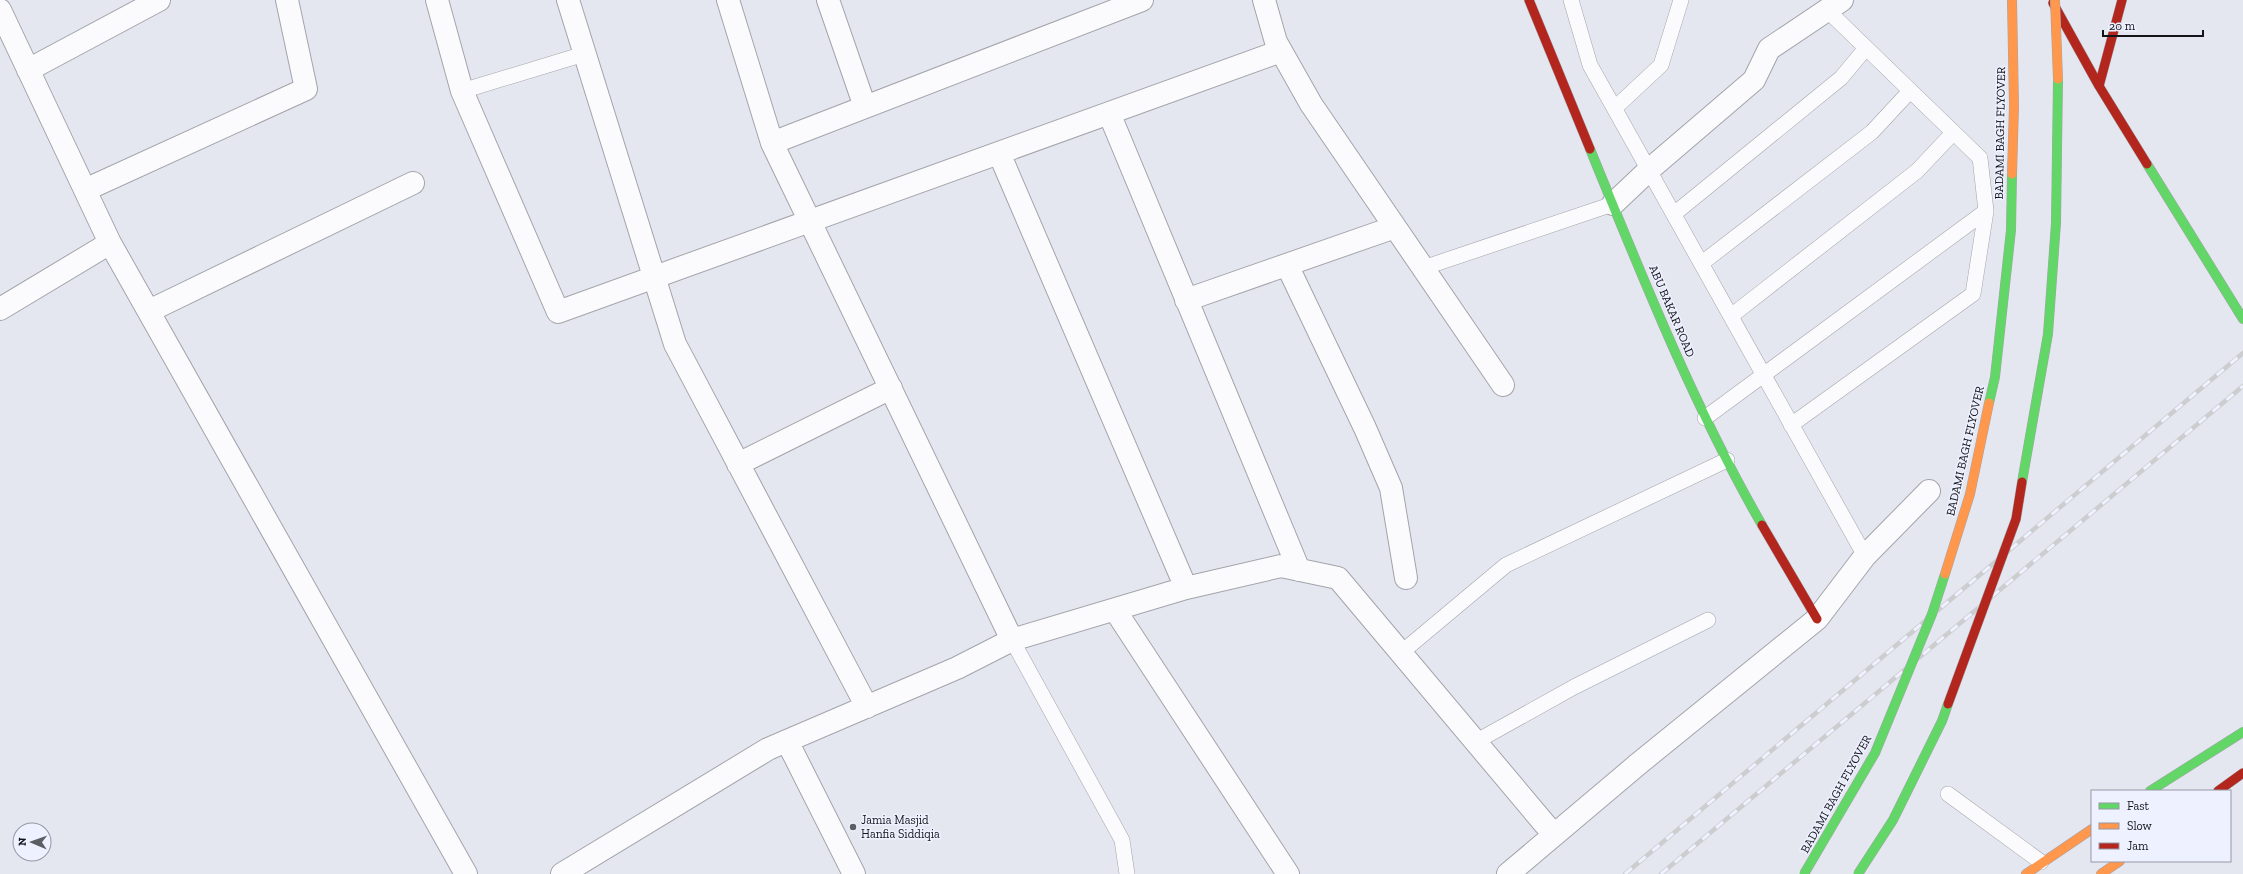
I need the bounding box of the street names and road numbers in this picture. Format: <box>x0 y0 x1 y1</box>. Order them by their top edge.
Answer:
street label: BADAMI BAGH FLYOVER <box>1992 66 2008 199</box>
street label: ABU BAKAR ROAD <box>1646 263 1698 359</box>
street label: BADAMI BAGH FLYOVER <box>1943 384 1987 517</box>
street label: BADAMI BAGH FLYOVER <box>1798 732 1875 855</box>

